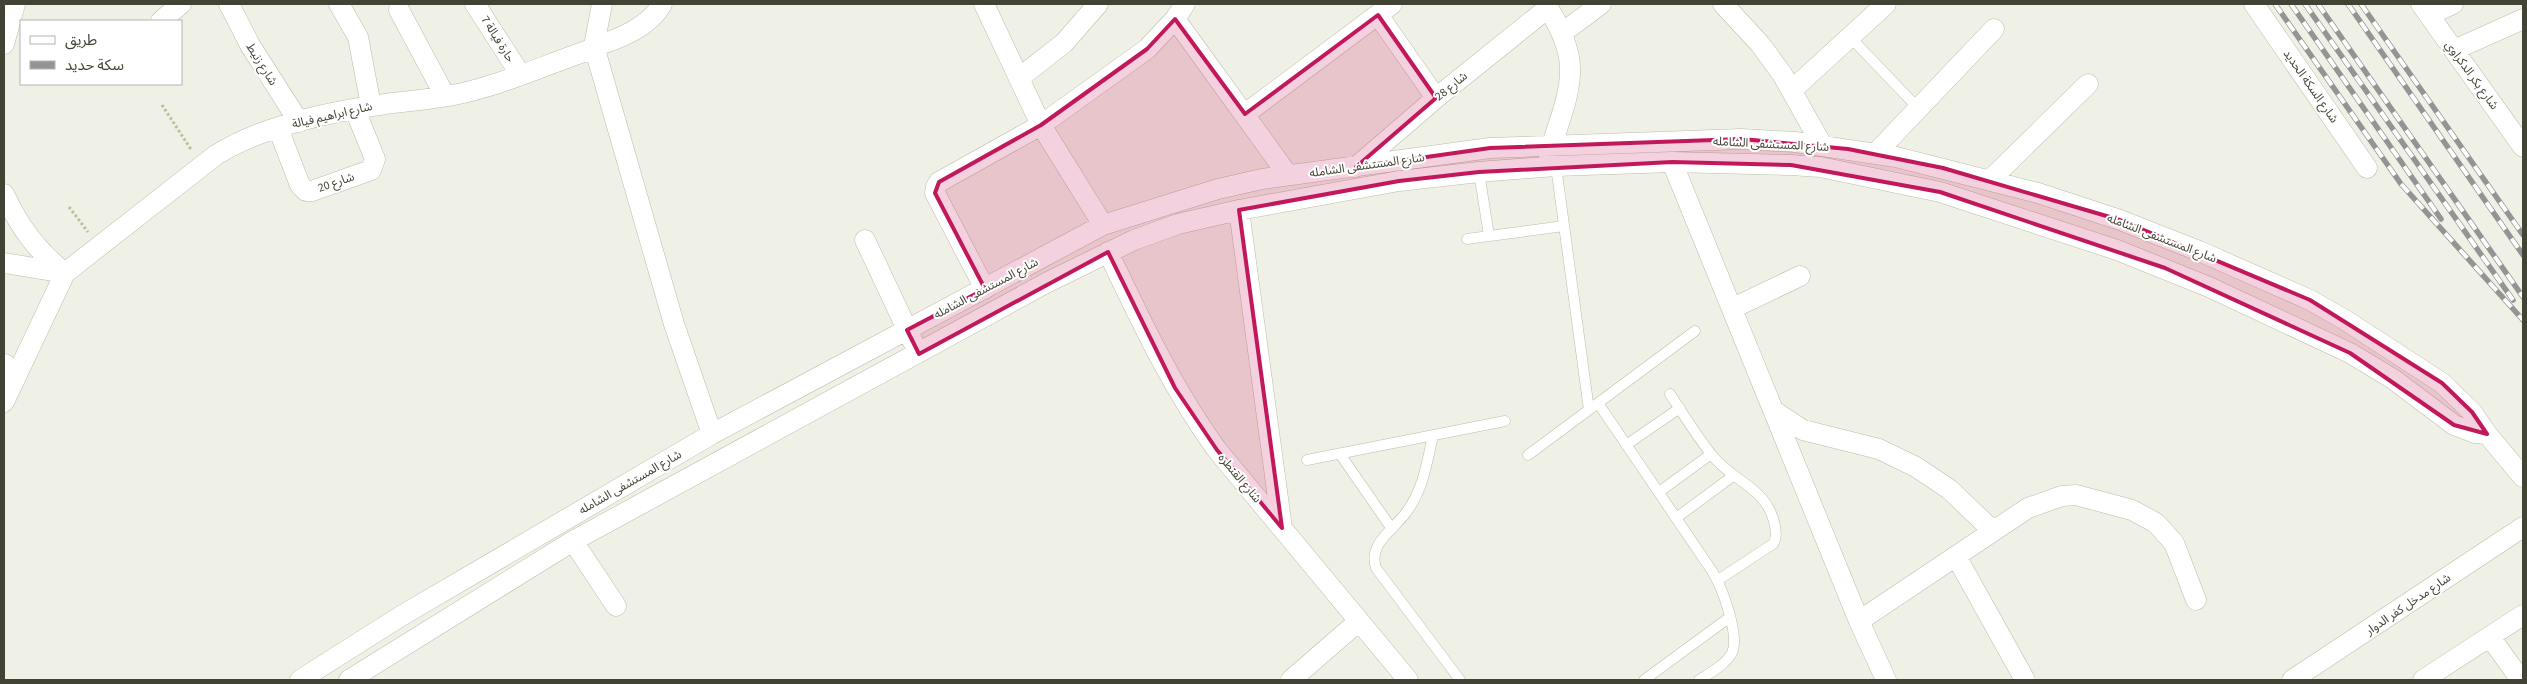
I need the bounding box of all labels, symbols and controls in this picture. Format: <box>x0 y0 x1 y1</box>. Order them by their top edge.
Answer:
street label: حارة فيالة 7 <box>476 13 519 66</box>
legend <box>20 20 182 85</box>
text: طريق <box>65 30 97 51</box>
street label: شارع بكر الدكراوي <box>2440 37 2502 114</box>
street label: شارع زنيط <box>242 40 281 89</box>
street label: شارع السكة الحديد <box>2279 46 2342 127</box>
text: سكة حديد <box>65 55 124 76</box>
street label: شارع 28 <box>1431 68 1471 105</box>
street label: شارع ابراهيم فيالة <box>290 98 374 133</box>
street label: شارع المستشفى الشامله <box>1713 133 1829 156</box>
street label: شارع المستشفى الشامله <box>1308 149 1426 182</box>
street label: شارع 20 <box>316 168 357 197</box>
street label: شارع المستشفى الشامله <box>2105 210 2219 267</box>
street label: شارع المستشفى الشامله <box>931 254 1042 323</box>
street label: شارع المستشفى الشامله <box>576 446 685 519</box>
street label: شارع القنطره <box>1214 450 1265 507</box>
street label: شارع مدخل كفر الدوار <box>2361 569 2454 640</box>

